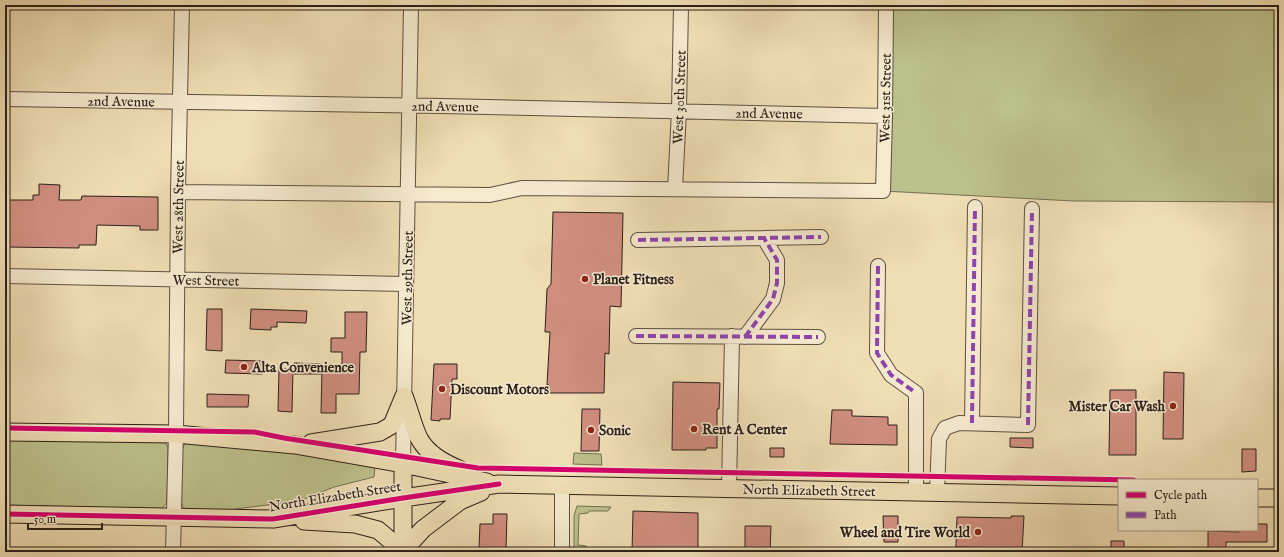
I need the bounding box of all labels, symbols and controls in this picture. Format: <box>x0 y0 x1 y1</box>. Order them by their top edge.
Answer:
street label: West 30th Street <box>669 50 691 144</box>
street label: West 31st Street <box>876 53 896 143</box>
street label: 2nd Avenue <box>87 92 155 112</box>
street label: 2nd Avenue <box>411 97 479 117</box>
street label: 2nd Avenue <box>735 104 803 124</box>
street label: West 28th Street <box>169 160 189 254</box>
street label: West 29th Street <box>398 230 418 325</box>
street label: West Street <box>173 271 240 291</box>
place label: Planet Fitness <box>593 271 674 289</box>
marker: Planet Fitness <box>580 274 590 284</box>
place label: Alta Convenience <box>251 359 355 377</box>
marker: Alta Convenience <box>239 362 249 372</box>
place label: Discount Motors <box>450 381 549 399</box>
marker: Discount Motors <box>437 384 447 394</box>
place label: Mister Car Wash <box>1069 398 1166 416</box>
marker: Mister Car Wash <box>1168 401 1178 411</box>
place label: Rent A Center <box>702 421 788 439</box>
place label: Sonic <box>599 422 631 440</box>
marker: Rent A Center <box>689 424 699 434</box>
marker: Sonic <box>586 425 596 435</box>
street label: North Elizabeth Street <box>268 478 403 516</box>
legend <box>1118 479 1258 531</box>
street label: North Elizabeth Street <box>742 481 876 501</box>
text: Cycle path <box>1154 488 1208 504</box>
scale bar <box>28 505 102 531</box>
text: Path <box>1154 508 1177 523</box>
text: 50 m <box>34 512 56 527</box>
place label: Wheel and Tire World <box>839 524 971 542</box>
marker: Wheel and Tire World <box>973 527 983 537</box>

